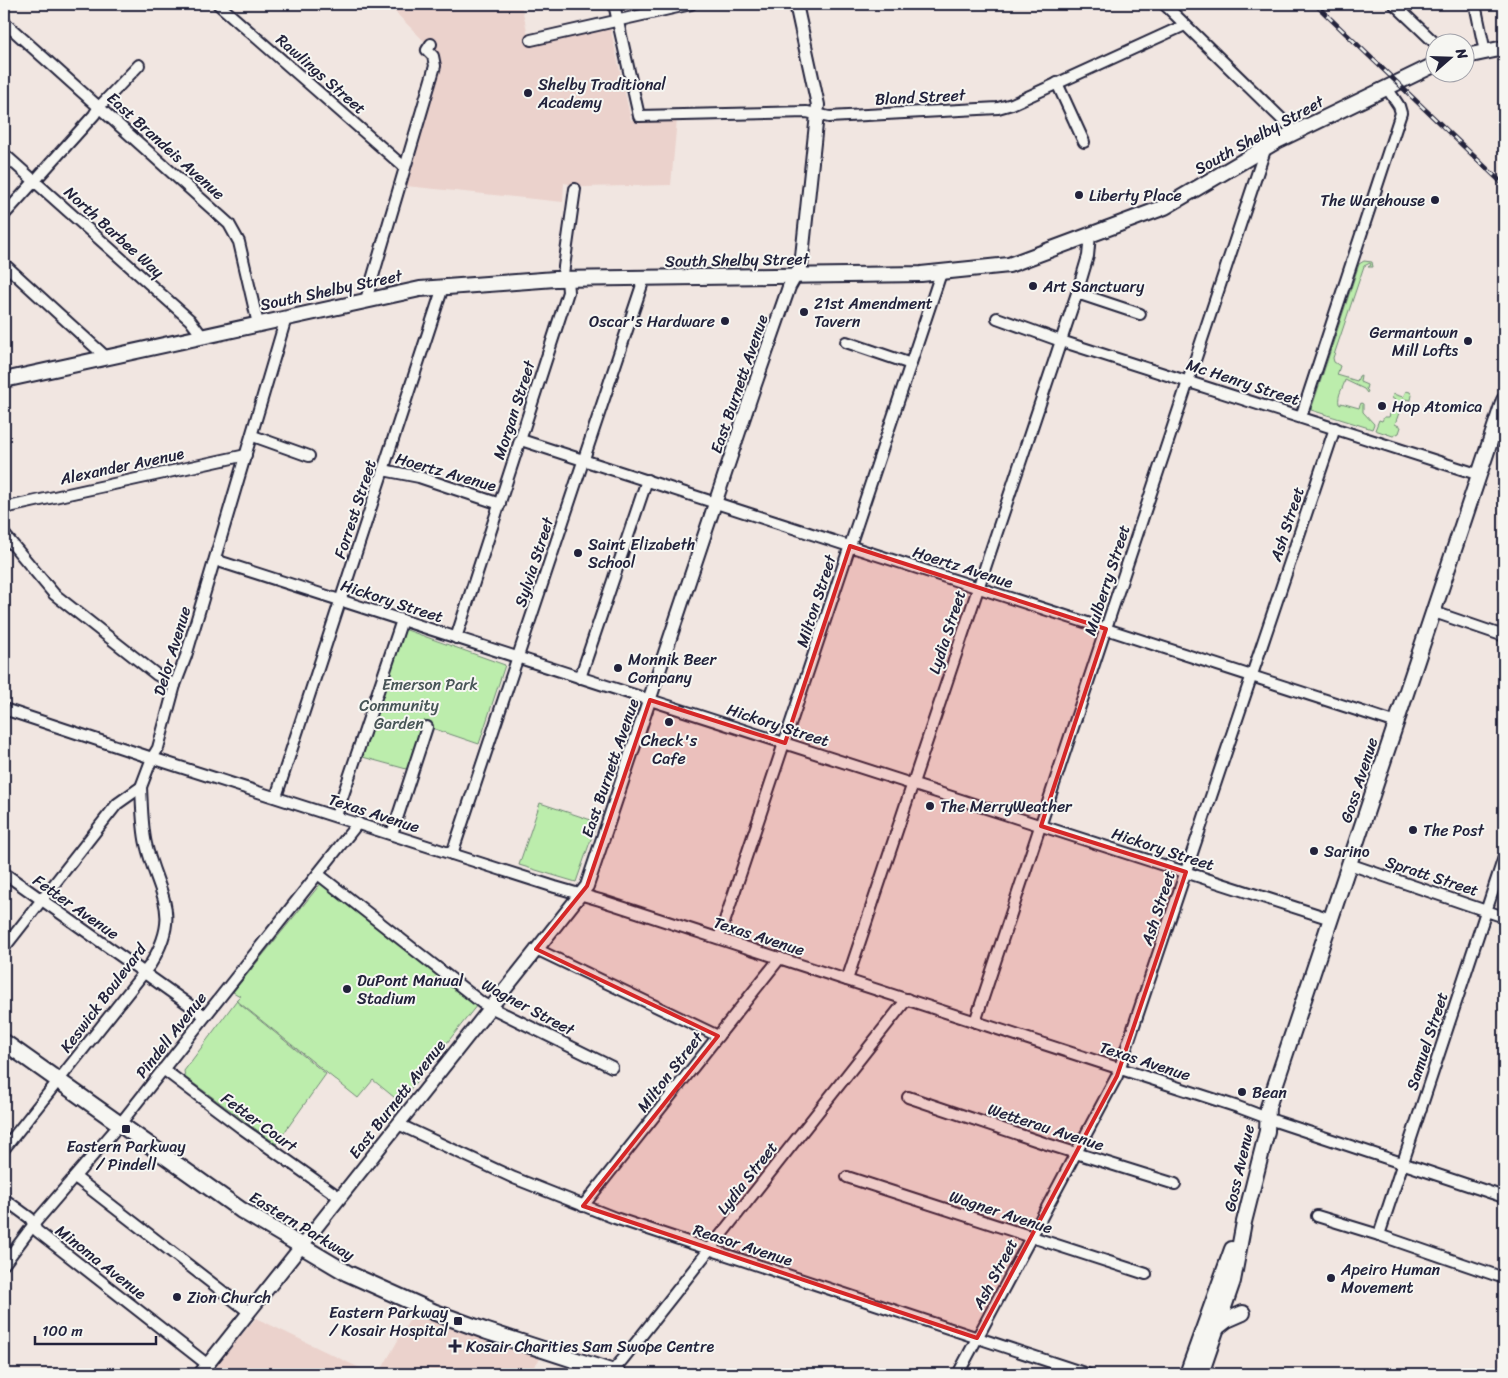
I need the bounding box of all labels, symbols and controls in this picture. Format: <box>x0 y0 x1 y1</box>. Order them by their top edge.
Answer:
street label: Rawlings Street <box>269 26 373 122</box>
north arrow <box>1426 32 1476 82</box>
text: N <box>1448 44 1475 63</box>
place label: Shelby Traditional Academy <box>537 70 666 117</box>
street label: Bland Street <box>874 80 966 114</box>
street label: East Brandeis Avenue <box>100 85 232 207</box>
marker: Shelby Traditional Academy <box>522 87 534 99</box>
street label: South Shelby Street <box>1189 87 1330 183</box>
street label: North Barbee Way <box>57 179 172 286</box>
place label: Liberty Place <box>1089 181 1182 210</box>
place label: The Warehouse <box>1320 186 1425 215</box>
marker: Liberty Place <box>1073 189 1085 201</box>
marker: The Warehouse <box>1429 194 1441 206</box>
street label: South Shelby Street <box>665 244 810 276</box>
street label: South Shelby Street <box>257 261 405 319</box>
place label: Art Sanctuary <box>1042 272 1145 301</box>
marker: Art Sanctuary <box>1027 280 1039 292</box>
place label: 21st Amendment Tavern <box>814 289 933 336</box>
marker: 21st Amendment Tavern <box>798 306 810 318</box>
place label: Oscar's Hardware <box>589 307 715 336</box>
street label: East Burnett Avenue <box>702 310 776 458</box>
marker: Oscar's Hardware <box>719 315 731 327</box>
place label: Germantown Mill Lofts <box>1370 318 1458 365</box>
marker: Germantown Mill Lofts <box>1462 335 1474 347</box>
street label: Mc Henry Street <box>1182 350 1304 414</box>
street label: Morgan Street <box>484 356 544 463</box>
place label: Hop Atomica <box>1392 392 1482 421</box>
marker: Hop Atomica <box>1376 400 1388 412</box>
street label: Alexander Avenue <box>56 439 187 494</box>
street label: Hoertz Avenue <box>392 444 500 500</box>
street label: Forrest Street <box>325 456 385 562</box>
street label: Ash Street <box>1261 483 1313 566</box>
street label: Sylvia Street <box>506 513 562 611</box>
street label: Mulberry Street <box>1075 521 1139 639</box>
place label: Saint Elizabeth School <box>588 530 695 577</box>
street label: Hoertz Avenue <box>909 537 1017 597</box>
marker: Saint Elizabeth School <box>572 547 584 559</box>
street label: Milton Street <box>787 550 845 651</box>
street label: Hickory Street <box>337 571 447 631</box>
street label: Lydia Street <box>920 586 974 678</box>
street label: Delor Avenue <box>145 603 199 699</box>
place label: Monnik Beer Company <box>628 645 718 692</box>
marker: Monnik Beer Company <box>612 662 624 674</box>
park label: Emerson Park <box>382 670 478 699</box>
park label: Community Garden <box>359 691 440 738</box>
street label: East Burnett Avenue <box>573 694 647 842</box>
street label: Hickory Street <box>723 695 833 755</box>
marker: Check's Cafe <box>663 716 675 728</box>
place label: Check's Cafe <box>641 726 698 773</box>
street label: Goss Avenue <box>1332 733 1386 827</box>
street label: Texas Avenue <box>325 785 423 841</box>
place label: The MerryWeather <box>940 792 1073 821</box>
marker: The MerryWeather <box>924 800 936 812</box>
place label: The Post <box>1423 816 1485 845</box>
street label: Hickory Street <box>1108 819 1218 879</box>
marker: The Post <box>1407 824 1419 836</box>
place label: Sarino <box>1324 837 1370 866</box>
marker: Sarino <box>1308 845 1320 857</box>
street label: Spratt Street <box>1382 847 1482 905</box>
street label: Fetter Avenue <box>27 866 125 948</box>
street label: Ash Street <box>1132 867 1184 950</box>
street label: Texas Avenue <box>710 908 808 964</box>
street label: Keswick Boulevard <box>52 936 155 1059</box>
place label: DuPont Manual Stadium <box>357 966 464 1013</box>
street label: Wagner Street <box>476 970 580 1044</box>
marker: DuPont Manual Stadium <box>341 983 353 995</box>
street label: Pindell Avenue <box>128 985 214 1085</box>
street label: Samuel Street <box>1397 988 1457 1094</box>
street label: Milton Street <box>629 1025 711 1119</box>
street label: East Burnett Avenue <box>341 1033 453 1165</box>
street label: Texas Avenue <box>1096 1033 1194 1089</box>
place label: Bean <box>1252 1078 1287 1107</box>
street label: Fetter Court <box>215 1084 304 1160</box>
marker: Bean <box>1236 1086 1248 1098</box>
street label: Wetterau Avenue <box>984 1095 1108 1159</box>
street label: Goss Avenue <box>1215 1122 1263 1214</box>
marker: Eastern Parkway / Pindell <box>120 1123 132 1135</box>
place label: Eastern Parkway / Pindell <box>66 1132 186 1179</box>
street label: Lydia Street <box>709 1135 785 1221</box>
street label: Wagner Avenue <box>946 1182 1056 1242</box>
street label: Eastern Parkway <box>244 1183 361 1269</box>
street label: Reasor Avenue <box>690 1215 797 1275</box>
street label: Minoma Avenue <box>49 1217 153 1307</box>
street label: Ash Street <box>964 1233 1026 1316</box>
place label: Apeiro Human Movement <box>1340 1255 1440 1302</box>
marker: Apeiro Human Movement <box>1325 1272 1337 1284</box>
place label: Zion Church <box>187 1283 271 1312</box>
marker: Zion Church <box>171 1291 183 1303</box>
place label: Eastern Parkway / Kosair Hospital <box>329 1298 449 1345</box>
scale bar <box>35 1313 156 1345</box>
marker: Eastern Parkway / Kosair Hospital <box>452 1315 464 1327</box>
text: 100 m <box>42 1318 83 1344</box>
place label: Kosair Charities Sam Swope Centre <box>466 1332 714 1361</box>
marker: Kosair Charities Sam Swope Centre <box>448 1339 462 1353</box>

